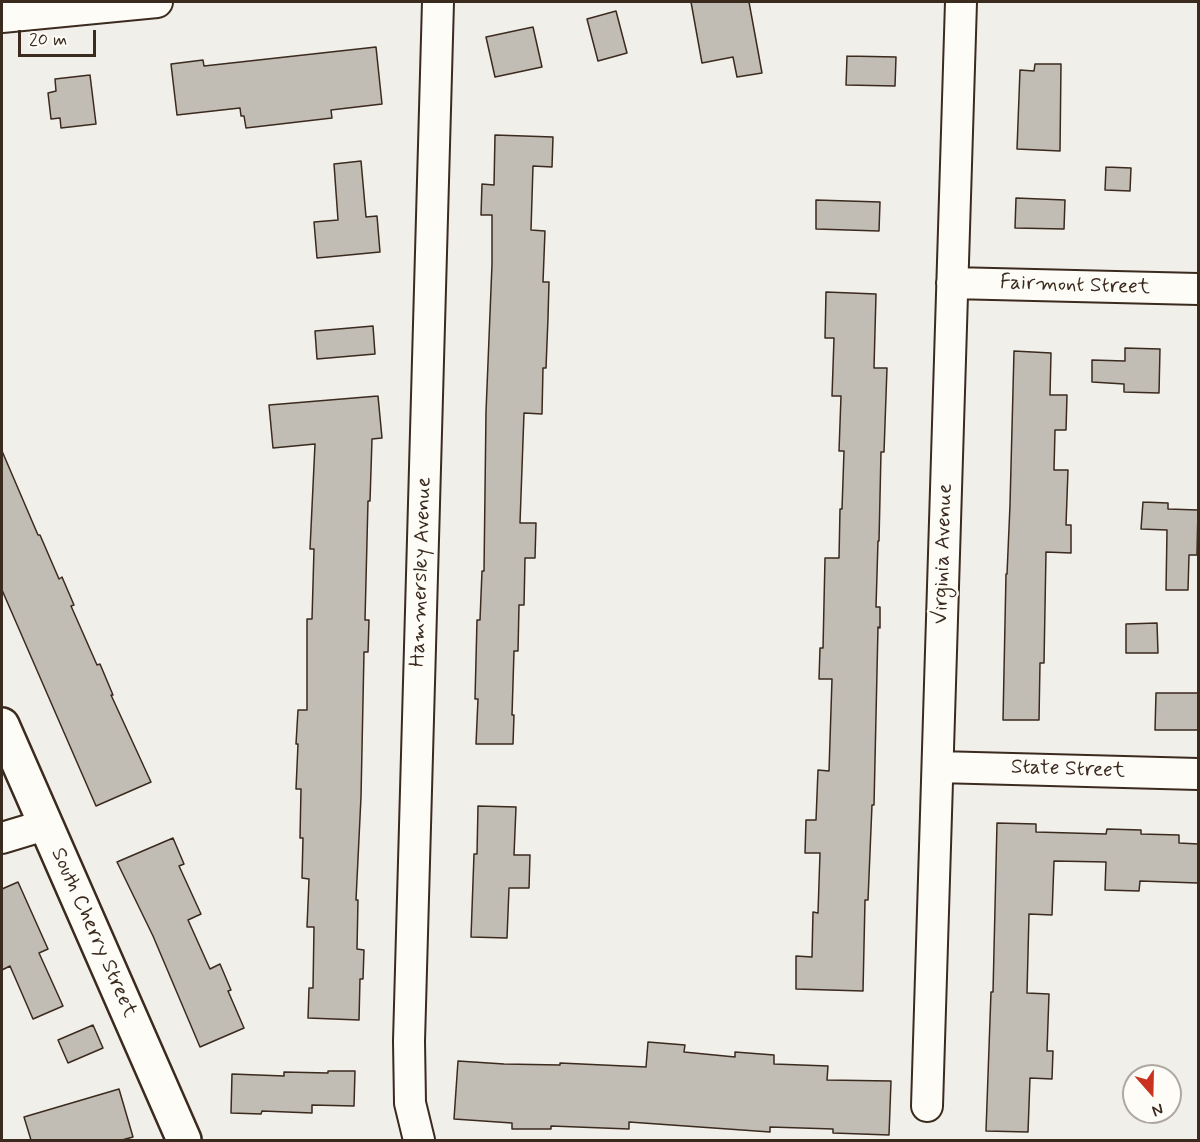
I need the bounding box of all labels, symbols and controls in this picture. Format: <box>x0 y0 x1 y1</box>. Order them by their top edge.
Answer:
scale bar <box>21 18 99 56</box>
text: 20 m <box>29 28 67 52</box>
street label: Fairmont Street <box>999 271 1151 301</box>
street label: Hammersley Avenue <box>406 477 438 667</box>
street label: Virginia Avenue <box>929 483 959 625</box>
street label: State Street <box>1010 755 1126 785</box>
street label: South Cherry Street <box>44 844 142 1022</box>
north arrow <box>1122 1064 1182 1124</box>
text: N <box>1149 1098 1166 1121</box>

